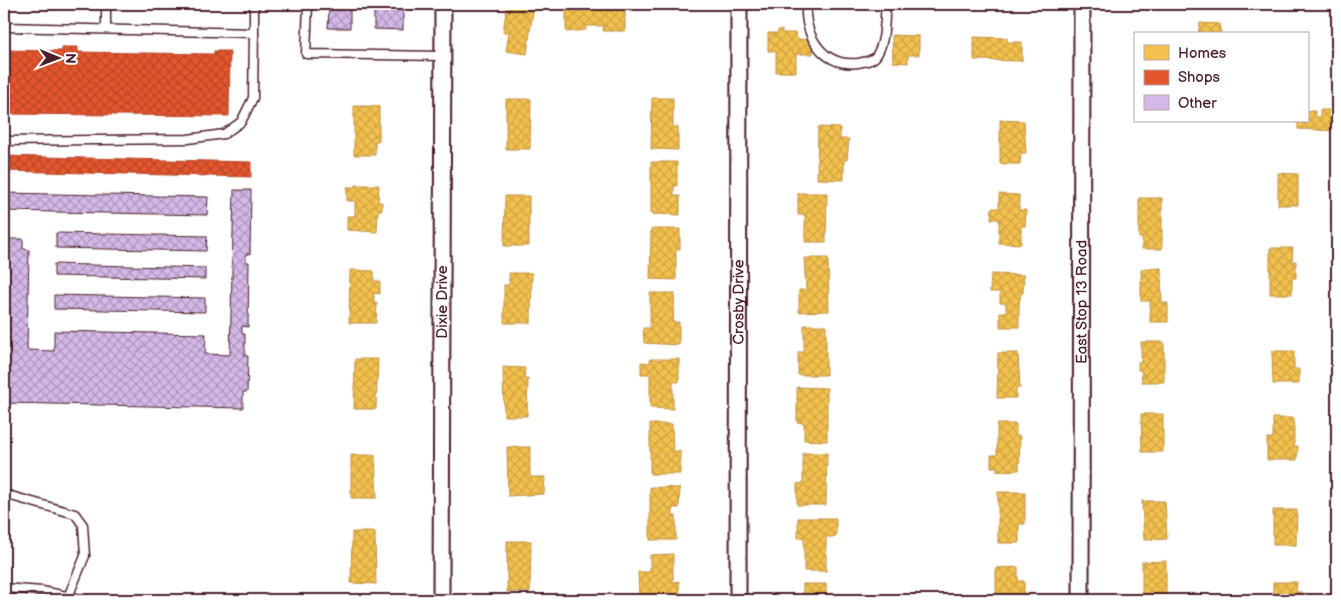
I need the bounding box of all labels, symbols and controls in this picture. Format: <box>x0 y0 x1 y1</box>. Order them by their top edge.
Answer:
north arrow <box>32 32 82 82</box>
legend <box>1134 32 1308 122</box>
text: Homes <box>1178 44 1227 63</box>
text: N <box>62 53 79 64</box>
text: Shops <box>1178 68 1221 87</box>
text: Other <box>1178 94 1217 113</box>
street label: East Stop 13 Road <box>1072 240 1092 364</box>
street label: Crosby Drive <box>729 259 749 345</box>
street label: Dixie Drive <box>433 265 452 339</box>

